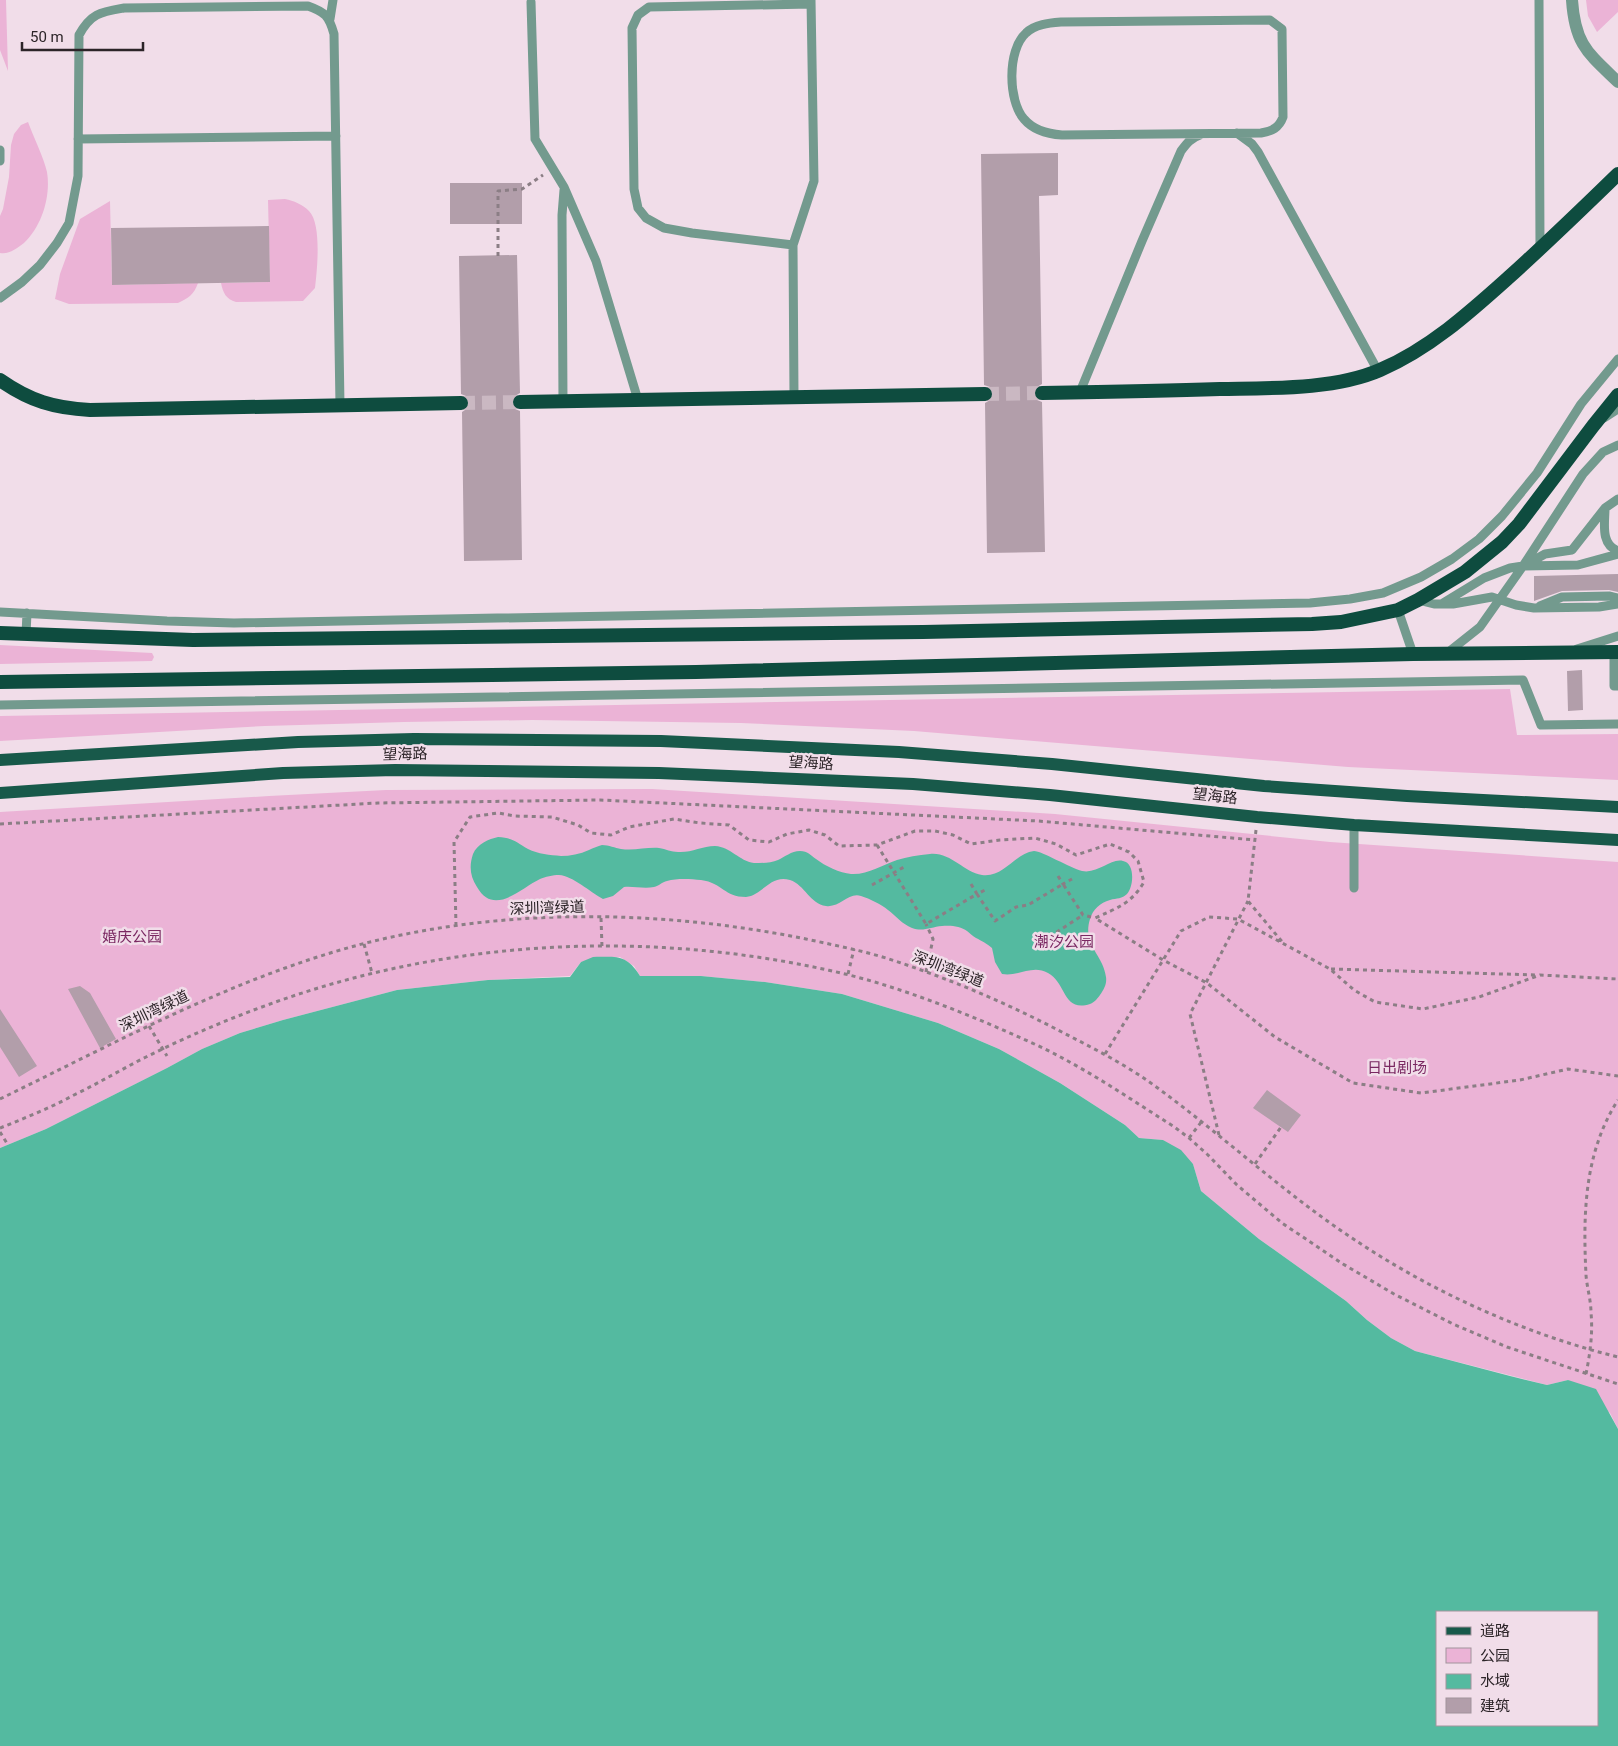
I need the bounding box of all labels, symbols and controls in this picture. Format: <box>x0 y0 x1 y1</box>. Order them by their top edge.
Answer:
scale bar <box>22 20 144 52</box>
text: 50 m <box>30 28 64 46</box>
street label: 望海路 <box>382 745 428 763</box>
street label: 望海路 <box>788 753 834 773</box>
street label: 望海路 <box>1192 785 1238 807</box>
street label: 深圳湾绿道 <box>509 898 585 918</box>
park label: 婚庆公园 <box>102 928 162 946</box>
park label: 潮汐公园 <box>1034 933 1094 951</box>
street label: 深圳湾绿道 <box>910 947 986 991</box>
street label: 深圳湾绿道 <box>116 986 192 1036</box>
park label: 日出剧场 <box>1367 1059 1427 1077</box>
legend <box>1436 1611 1598 1726</box>
text: 道路 <box>1480 1622 1510 1640</box>
text: 公园 <box>1480 1647 1510 1665</box>
text: 水域 <box>1480 1672 1510 1690</box>
text: 建筑 <box>1480 1697 1510 1715</box>

